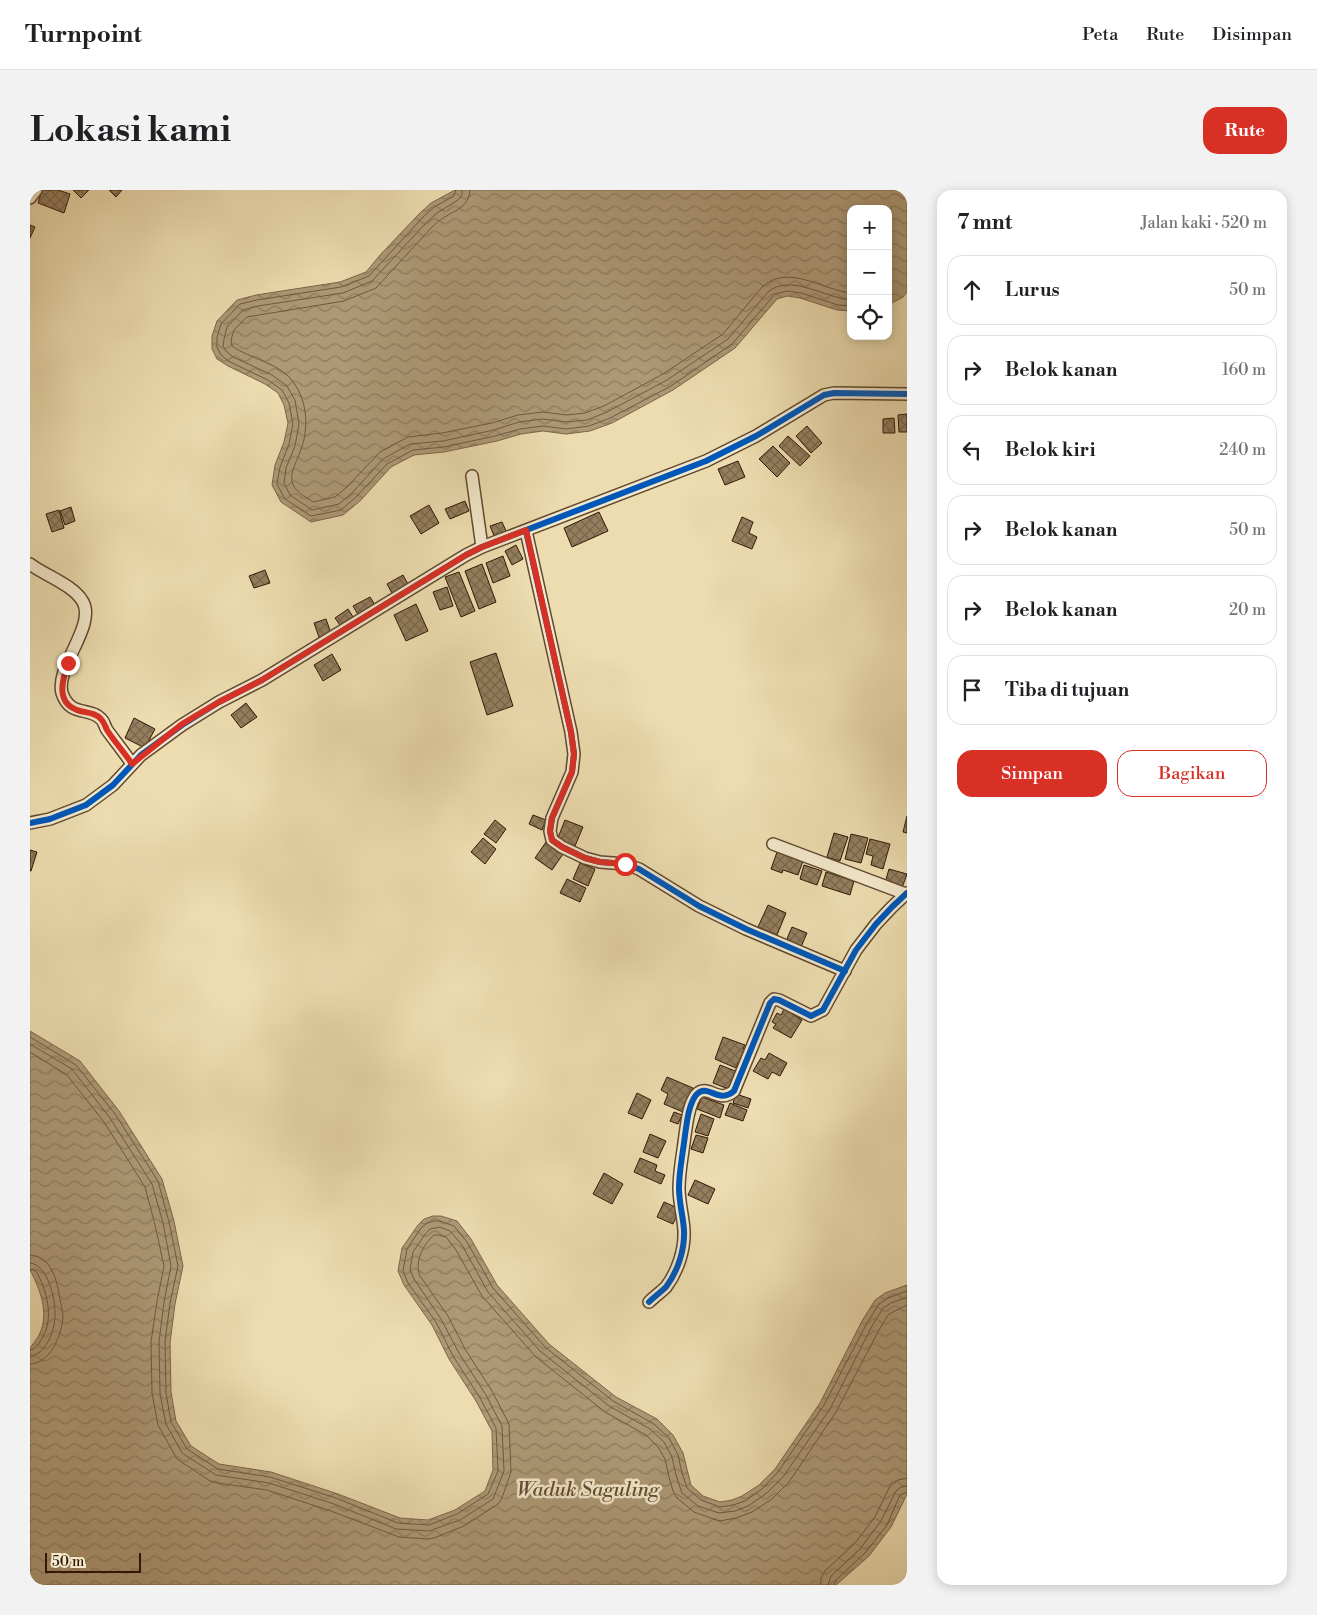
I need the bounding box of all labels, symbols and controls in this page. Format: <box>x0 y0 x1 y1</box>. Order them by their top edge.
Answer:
text: Turnpoint <box>25 20 142 50</box>
text: Peta <box>1082 23 1118 46</box>
text: Rute <box>1146 23 1184 46</box>
text: Disimpan <box>1212 23 1292 46</box>
button: Rute <box>1203 107 1287 154</box>
text: Lokasi kami <box>30 109 231 152</box>
map controls <box>847 205 892 340</box>
button: + <box>847 205 892 250</box>
text: 7 mnt <box>957 210 1012 236</box>
text: Jalan kaki · 520 m <box>1141 213 1267 233</box>
button: − <box>847 250 892 295</box>
icon: ahead <box>958 276 986 304</box>
text: Lurus <box>1005 278 1060 302</box>
text: 50 m <box>1229 280 1266 300</box>
button: locate <box>847 295 892 340</box>
icon: right <box>958 356 986 384</box>
text: Belok kanan <box>1005 358 1118 382</box>
text: 160 m <box>1222 360 1266 380</box>
icon: left <box>958 436 986 464</box>
text: Belok kiri <box>1005 438 1095 462</box>
text: 240 m <box>1219 440 1266 460</box>
icon: right <box>958 516 986 544</box>
text: Belok kanan <box>1005 518 1118 542</box>
text: 50 m <box>1229 520 1266 540</box>
icon: right <box>958 596 986 624</box>
text: Belok kanan <box>1005 598 1118 622</box>
text: 20 m <box>1229 600 1266 620</box>
route end <box>57 652 80 675</box>
icon: arrive <box>958 676 986 704</box>
text: Tiba di tujuan <box>1005 678 1129 702</box>
button: Simpan <box>957 750 1107 797</box>
button: Bagikan <box>1117 750 1267 797</box>
route start <box>614 853 637 876</box>
water label: Waduk Saguling <box>517 1478 661 1503</box>
scale bar <box>45 1550 141 1573</box>
text: 50 m <box>52 1553 84 1571</box>

